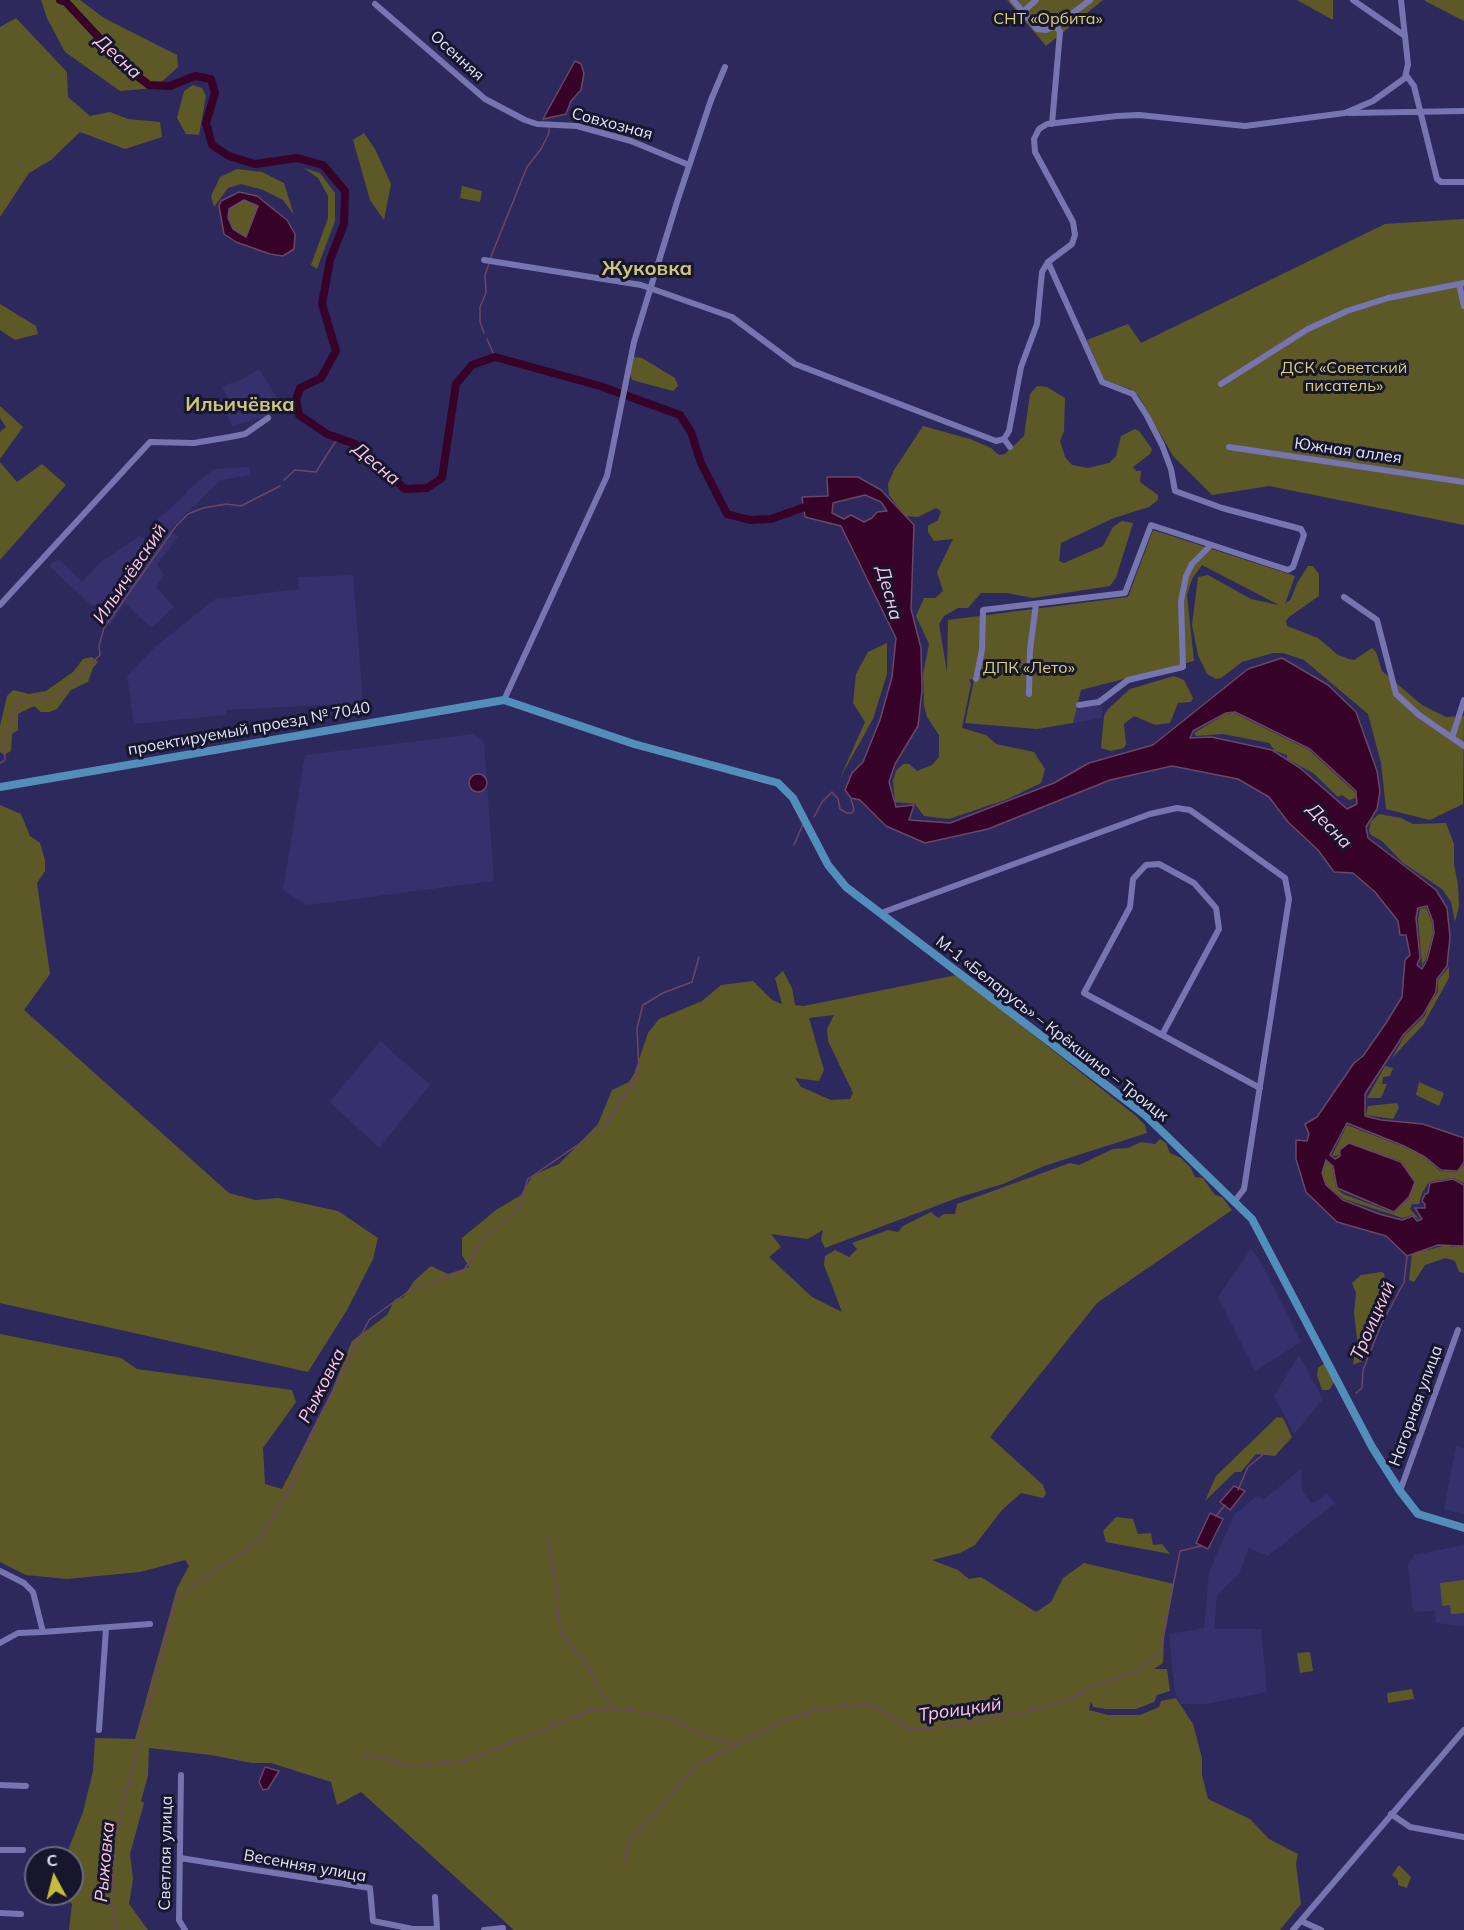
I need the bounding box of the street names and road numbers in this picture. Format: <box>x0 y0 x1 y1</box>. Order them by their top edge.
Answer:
street label: Осенняя <box>426 27 488 85</box>
street label: Совхозная <box>569 104 655 144</box>
street label: Южная аллея <box>1293 434 1403 468</box>
street label: проектируемый проезд № 7040 <box>126 698 372 760</box>
street label: М-1 «Беларусь» – Крёкшино – Троицк <box>932 932 1172 1126</box>
street label: Нагорная улица <box>1385 1343 1447 1469</box>
street label: Светлая улица <box>155 1795 177 1911</box>
street label: Весенняя улица <box>242 1846 368 1886</box>

